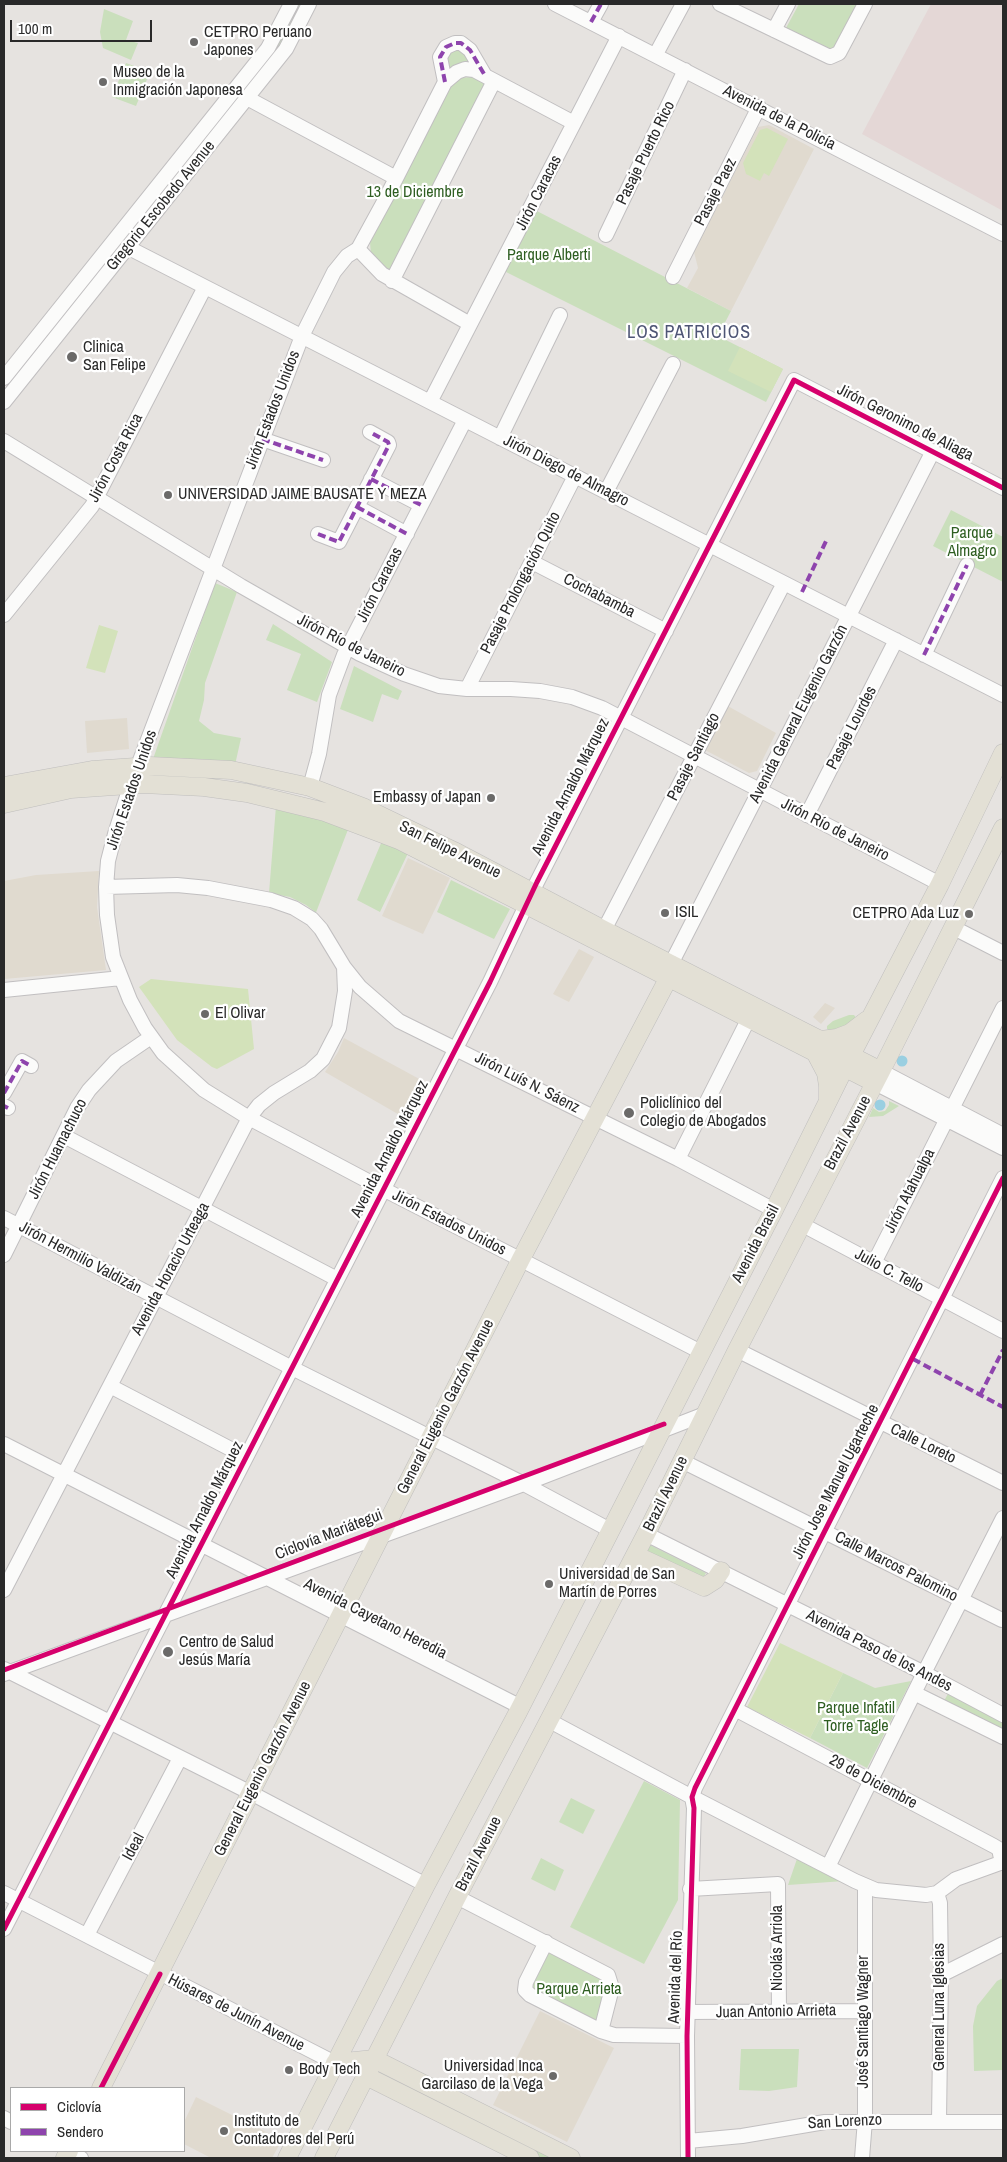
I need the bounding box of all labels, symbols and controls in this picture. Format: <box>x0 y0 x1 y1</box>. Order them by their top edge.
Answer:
scale bar <box>12 10 155 42</box>
text: 100 m <box>18 18 52 39</box>
place label: CETPRO Peruano Japones <box>204 23 312 61</box>
marker: CETPRO Peruano Japones <box>188 36 200 48</box>
place label: Museo de la Inmigración Japonesa <box>113 63 243 101</box>
marker: Museo de la Inmigración Japonesa <box>97 76 109 88</box>
street label: Avenida de la Policía <box>719 81 839 155</box>
street label: Pasaje Puerto Rico <box>613 98 679 208</box>
street label: Gregorio Escobedo Avenue <box>103 137 219 275</box>
street label: Jirón Caracas <box>512 152 566 234</box>
street label: Pasaje Paez <box>691 155 741 229</box>
park label: 13 de Diciembre <box>367 183 463 203</box>
park label: Parque Alberti <box>507 246 591 266</box>
district label: LOS PATRICIOS <box>625 322 753 344</box>
place label: Clinica San Felipe <box>83 338 146 376</box>
street label: Jirón Estados Unidos <box>242 348 304 472</box>
marker: Clinica San Felipe <box>65 350 79 364</box>
street label: Jirón Geronimo de Aliaga <box>834 380 976 466</box>
street label: Jirón Costa Rica <box>85 410 147 506</box>
street label: Jirón Diego de Almagro <box>500 431 632 511</box>
place label: UNIVERSIDAD JAIME BAUSATE Y MEZA <box>178 485 426 505</box>
marker: UNIVERSIDAD JAIME BAUSATE Y MEZA <box>162 489 174 501</box>
street label: Pasaje Prolongación Quito <box>477 509 565 657</box>
park label: Parque Almagro <box>948 524 996 562</box>
street label: Jirón Caracas <box>353 544 407 626</box>
street label: Cochabamba <box>560 570 638 622</box>
street label: Jirón Río de Janeiro <box>294 610 408 682</box>
street label: Avenida General Eugenio Garzón <box>746 622 852 806</box>
street label: Pasaje Lourdes <box>823 683 881 773</box>
street label: Pasaje Santiago <box>664 710 724 804</box>
street label: Avenida Arnaldo Márquez <box>528 715 614 859</box>
street label: Jirón Estados Unidos <box>103 728 161 852</box>
place label: Embassy of Japan <box>373 788 481 808</box>
marker: Embassy of Japan <box>485 792 497 804</box>
street label: Jirón Río de Janeiro <box>778 794 892 866</box>
street label: San Felipe Avenue <box>396 817 504 883</box>
place label: ISIL <box>675 903 698 923</box>
place label: CETPRO Ada Luz <box>853 904 959 924</box>
marker: ISIL <box>659 907 671 919</box>
marker: CETPRO Ada Luz <box>963 908 975 920</box>
place label: El Olivar <box>215 1004 265 1024</box>
marker: El Olivar <box>199 1008 211 1020</box>
street label: Jirón Luís N. Sáenz <box>471 1048 583 1118</box>
street label: Avenida Arnaldo Márquez <box>347 1077 433 1221</box>
street label: Brazil Avenue <box>820 1093 876 1173</box>
place label: Policlínico del Colegio de Abogados <box>640 1094 766 1132</box>
street label: Jirón Huamachuco <box>24 1096 92 1202</box>
marker: Policlínico del Colegio de Abogados <box>622 1106 636 1120</box>
street label: Jirón Atahualpa <box>881 1146 939 1236</box>
street label: Jirón Estados Unidos <box>389 1186 509 1260</box>
street label: Avenida Horacio Urteaga <box>128 1199 214 1339</box>
street label: Avenida Brasil <box>728 1202 784 1286</box>
street label: Jirón Hermilio Valdizán <box>15 1218 145 1298</box>
street label: Julio C. Tello <box>851 1245 927 1297</box>
street label: General Eugenio Garzón Avenue <box>393 1316 499 1498</box>
street label: Jirón Jose Manuel Ugarteche <box>789 1401 883 1563</box>
street label: Calle Loreto <box>887 1420 959 1468</box>
street label: Avenida Arnaldo Márquez <box>162 1438 248 1582</box>
street label: Brazil Avenue <box>640 1453 692 1535</box>
street label: Ciclovía Mariátegui <box>272 1506 386 1564</box>
street label: Calle Marcos Palomino <box>831 1528 961 1606</box>
place label: Universidad de San Martín de Porres <box>559 1565 675 1603</box>
street label: Avenida Cayetano Heredia <box>300 1575 450 1663</box>
marker: Universidad de San Martín de Porres <box>543 1578 555 1590</box>
street label: Avenida Paso de los Andes <box>803 1606 955 1696</box>
place label: Centro de Salud Jesús María <box>179 1633 274 1671</box>
marker: Centro de Salud Jesús María <box>161 1645 175 1659</box>
street label: General Eugenio Garzón Avenue <box>210 1678 316 1860</box>
park label: Parque Infatil Torre Tagle <box>817 1699 895 1737</box>
street label: 29 de Diciembre <box>826 1751 920 1813</box>
street label: Brazil Avenue <box>452 1813 506 1895</box>
street label: Ideal <box>119 1830 149 1864</box>
street label: Nicolás Arriola <box>768 1905 788 1991</box>
street label: Avenida del Río <box>665 1930 687 2024</box>
street label: General Luna Iglesias <box>930 1943 950 2071</box>
street label: José Santiago Wagner <box>854 1956 874 2088</box>
street label: Húsares de Junín Avenue <box>164 1970 308 2056</box>
park label: Parque Arrieta <box>536 1980 622 2000</box>
street label: Juan Antonio Arrieta <box>716 2001 836 2023</box>
place label: Universidad Inca Garcilaso de la Vega <box>421 2057 543 2095</box>
place label: Body Tech <box>299 2060 360 2080</box>
marker: Body Tech <box>283 2064 295 2076</box>
marker: Universidad Inca Garcilaso de la Vega <box>547 2070 559 2082</box>
legend <box>10 2087 185 2152</box>
text: Ciclovía <box>57 2096 101 2117</box>
street label: San Lorenzo <box>807 2110 883 2134</box>
place label: Instituto de Contadores del Perú <box>234 2112 354 2150</box>
text: Sendero <box>57 2121 104 2142</box>
marker: Instituto de Contadores del Perú <box>218 2125 230 2137</box>

